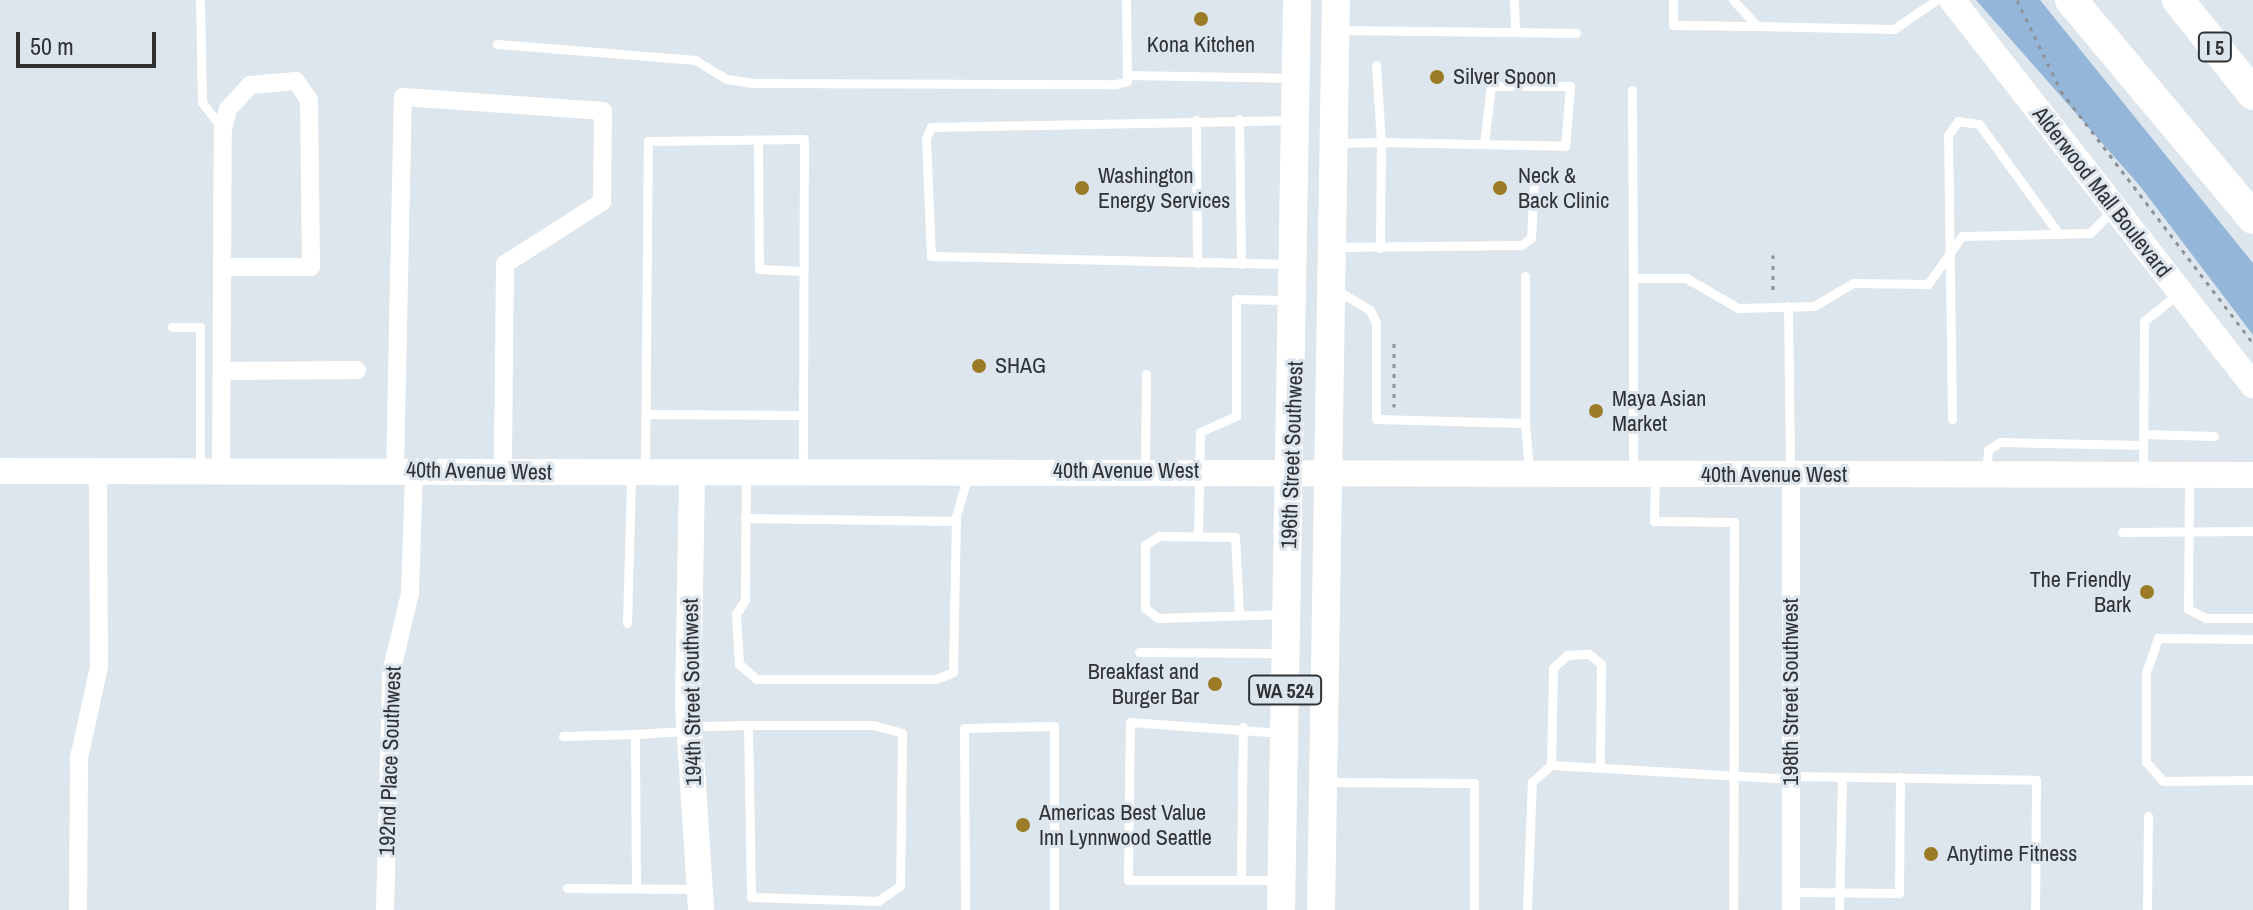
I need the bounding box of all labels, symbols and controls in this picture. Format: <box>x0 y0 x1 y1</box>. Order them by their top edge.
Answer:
marker: Kona Kitchen <box>1192 10 1210 28</box>
scale bar <box>20 16 160 66</box>
text: 50 m <box>30 30 74 62</box>
road number: I 5 <box>2197 31 2233 63</box>
place label: Kona Kitchen <box>1147 32 1255 58</box>
place label: Silver Spoon <box>1453 64 1556 90</box>
marker: Silver Spoon <box>1428 68 1446 86</box>
street label: Alderwood Mall Boulevard <box>2027 101 2177 283</box>
place label: Washington Energy Services <box>1098 162 1230 214</box>
place label: Neck & Back Clinic <box>1518 162 1609 214</box>
marker: Neck & Back Clinic <box>1489 177 1511 199</box>
marker: Washington Energy Services <box>1073 179 1091 197</box>
place label: SHAG <box>995 353 1046 379</box>
marker: SHAG <box>970 357 988 375</box>
street label: 196th Street Southwest <box>1276 361 1308 549</box>
place label: Maya Asian Market <box>1612 385 1707 436</box>
marker: Maya Asian Market <box>1587 402 1605 420</box>
street label: 40th Avenue West <box>405 457 553 485</box>
street label: 40th Avenue West <box>1053 458 1199 484</box>
street label: 40th Avenue West <box>1701 462 1847 488</box>
place label: The Friendly Bark <box>2030 566 2131 618</box>
marker: The Friendly Bark <box>2138 583 2156 601</box>
street label: 194th Street Southwest <box>677 598 707 786</box>
street label: 198th Street Southwest <box>1778 598 1804 786</box>
place label: Breakfast and Burger Bar <box>1088 658 1199 710</box>
street label: 192nd Place Southwest <box>374 666 406 856</box>
road number: WA 524 <box>1247 674 1323 706</box>
marker: Breakfast and Burger Bar <box>1206 675 1224 693</box>
place label: Americas Best Value Inn Lynnwood Seattle <box>1039 799 1212 850</box>
marker: Americas Best Value Inn Lynnwood Seattle <box>1014 816 1032 834</box>
place label: Anytime Fitness <box>1947 841 2077 867</box>
marker: Anytime Fitness <box>1922 845 1940 863</box>

